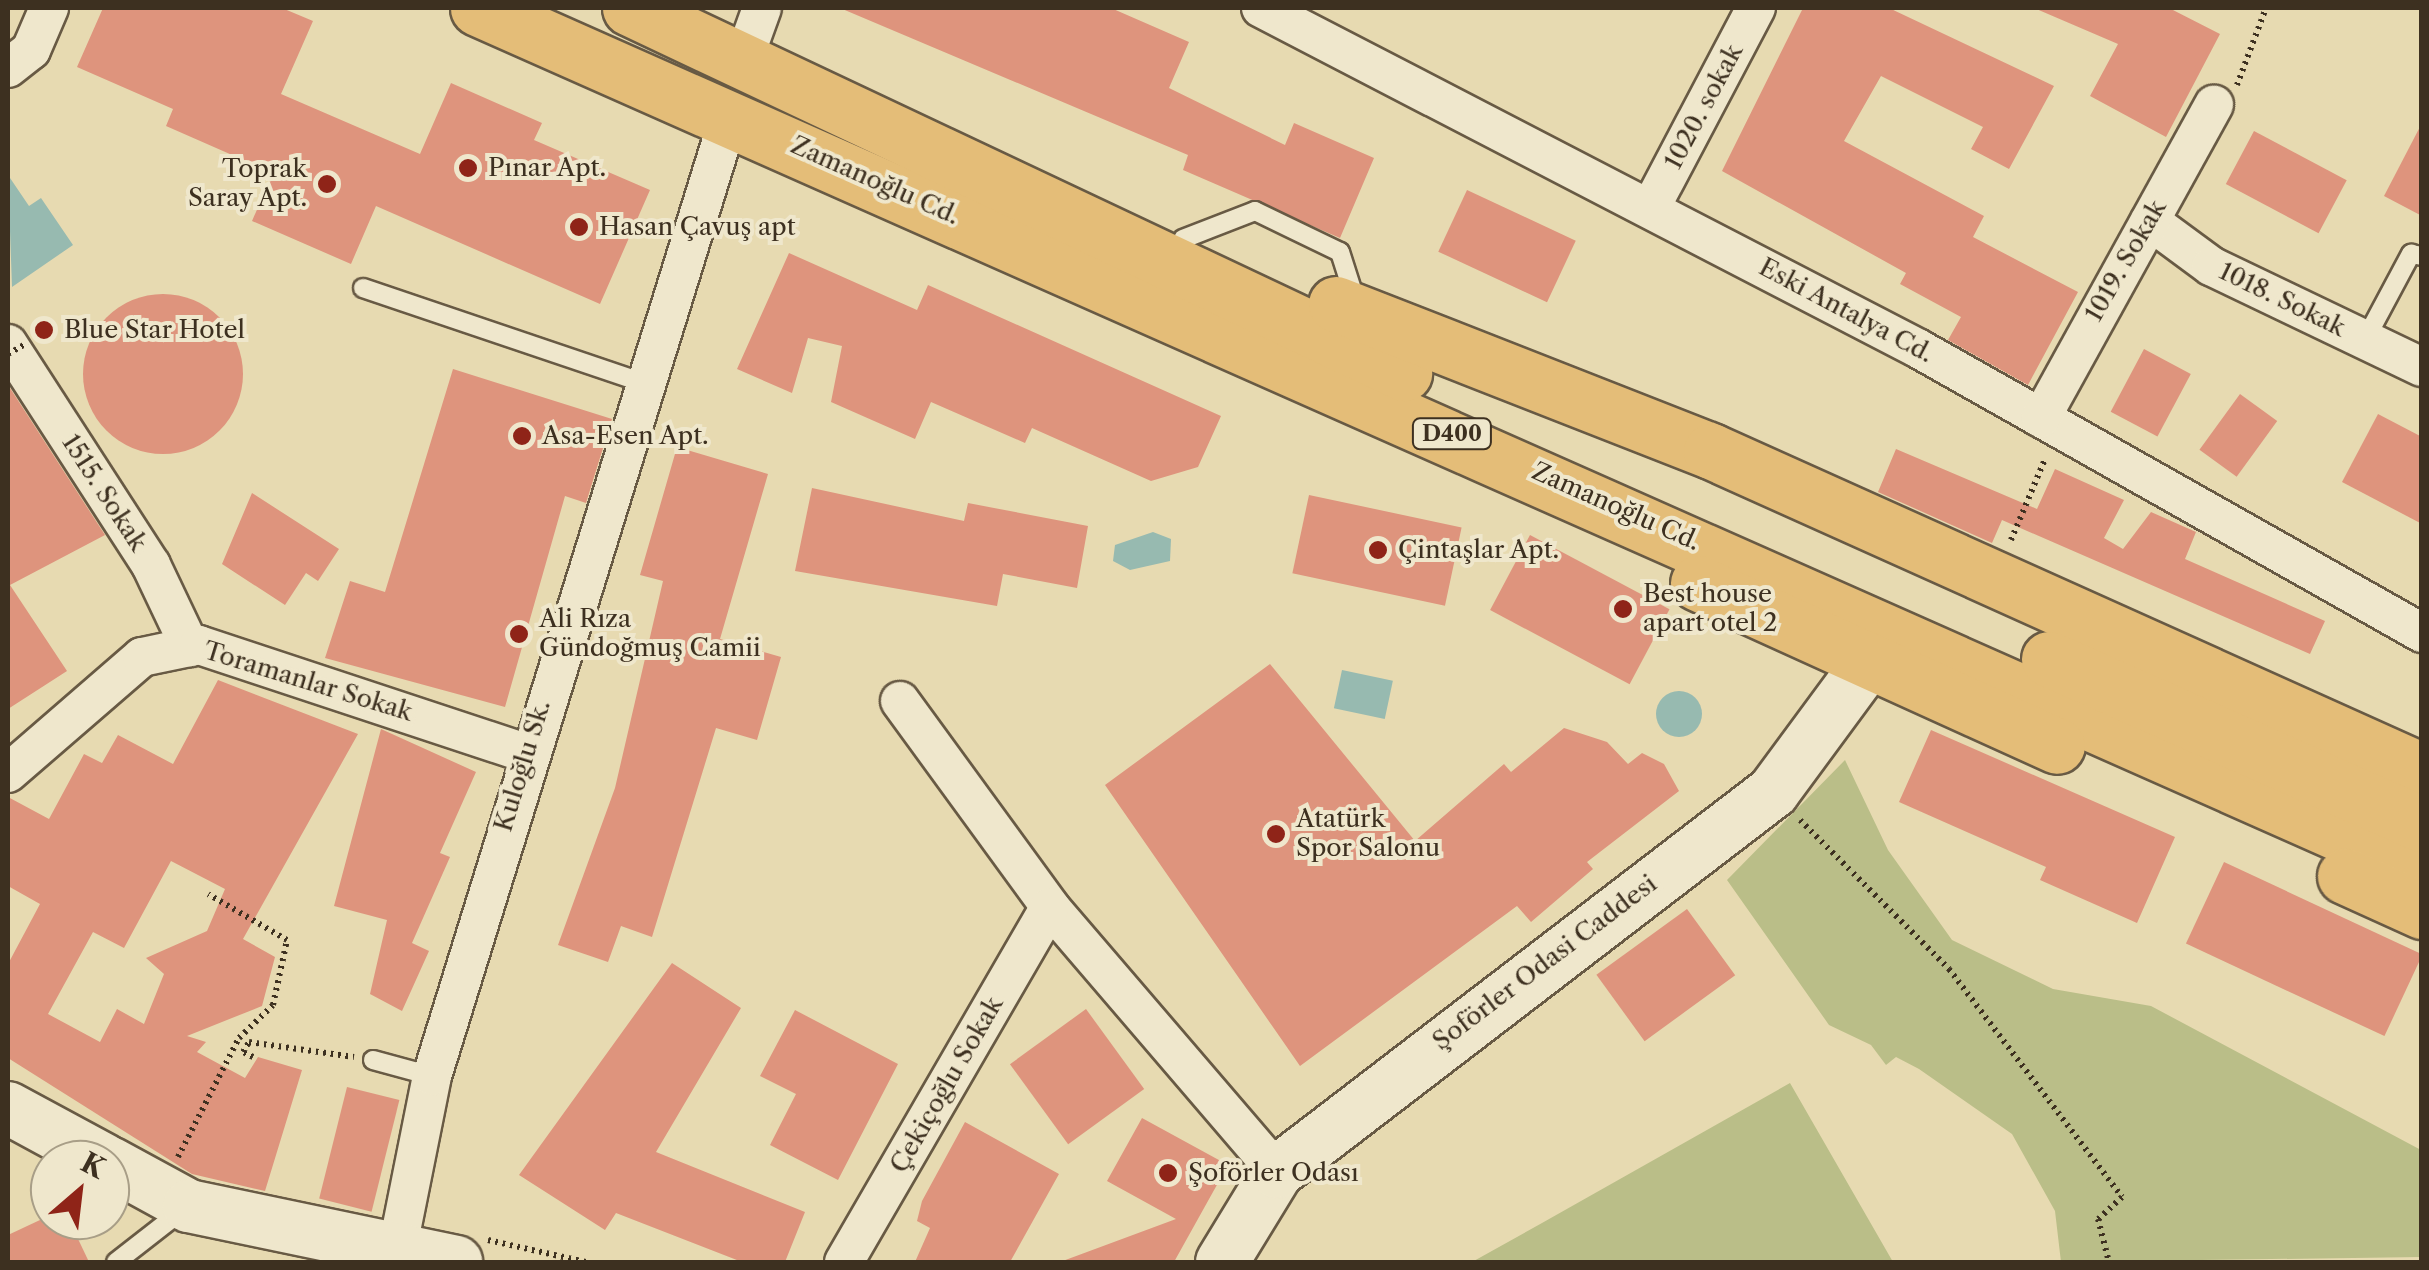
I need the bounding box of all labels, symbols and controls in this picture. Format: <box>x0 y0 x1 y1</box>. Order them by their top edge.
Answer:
street label: 1020. sokak <box>1659 39 1749 175</box>
street label: Zamanoğlu Cd. <box>786 130 964 232</box>
place label: Pınar Apt. <box>488 153 607 183</box>
place label: Toprak Saray Apt. <box>186 155 307 214</box>
marker: Pınar Apt. <box>457 157 479 179</box>
marker: Toprak Saray Apt. <box>316 173 338 195</box>
street label: 1019. Sokak <box>2079 195 2173 327</box>
place label: Hasan Çavuş apt <box>599 212 796 242</box>
marker: Hasan Çavuş apt <box>568 216 590 238</box>
street label: Eski Antalya Cd. <box>1753 252 1939 370</box>
street label: 1018. Sokak <box>2214 257 2350 343</box>
place label: Blue Star Hotel <box>64 315 245 345</box>
marker: Blue Star Hotel <box>33 319 55 341</box>
road number: D400 <box>1410 417 1494 451</box>
place label: Asa-Esen Apt. <box>542 421 710 451</box>
marker: Asa-Esen Apt. <box>511 425 533 447</box>
street label: 1515. Sokak <box>55 429 153 557</box>
street label: Zamanoğlu Cd. <box>1527 456 1705 558</box>
place label: Çintaşlar Apt. <box>1398 535 1561 565</box>
marker: Çintaşlar Apt. <box>1367 539 1389 561</box>
place label: Best house apart otel 2 <box>1643 580 1777 639</box>
marker: Best house apart otel 2 <box>1612 598 1634 620</box>
place label: Ali Rıza Gündoğmuş Camii <box>539 605 760 664</box>
marker: Ali Rıza Gündoğmuş Camii <box>508 623 530 645</box>
street label: Toramanlar Sokak <box>200 636 416 728</box>
street label: Kuloğlu Sk. <box>489 697 557 835</box>
place label: Atatürk Spor Salonu <box>1296 805 1441 864</box>
marker: Atatürk Spor Salonu <box>1265 823 1287 845</box>
street label: Şoförler Odasi Caddesi <box>1427 869 1663 1057</box>
street label: Çekiçoğlu Sokak <box>884 992 1010 1178</box>
north arrow <box>30 1140 130 1240</box>
text: K <box>75 1145 111 1186</box>
place label: Şoförler Odası <box>1188 1158 1359 1188</box>
marker: Şoförler Odası <box>1157 1162 1179 1184</box>

